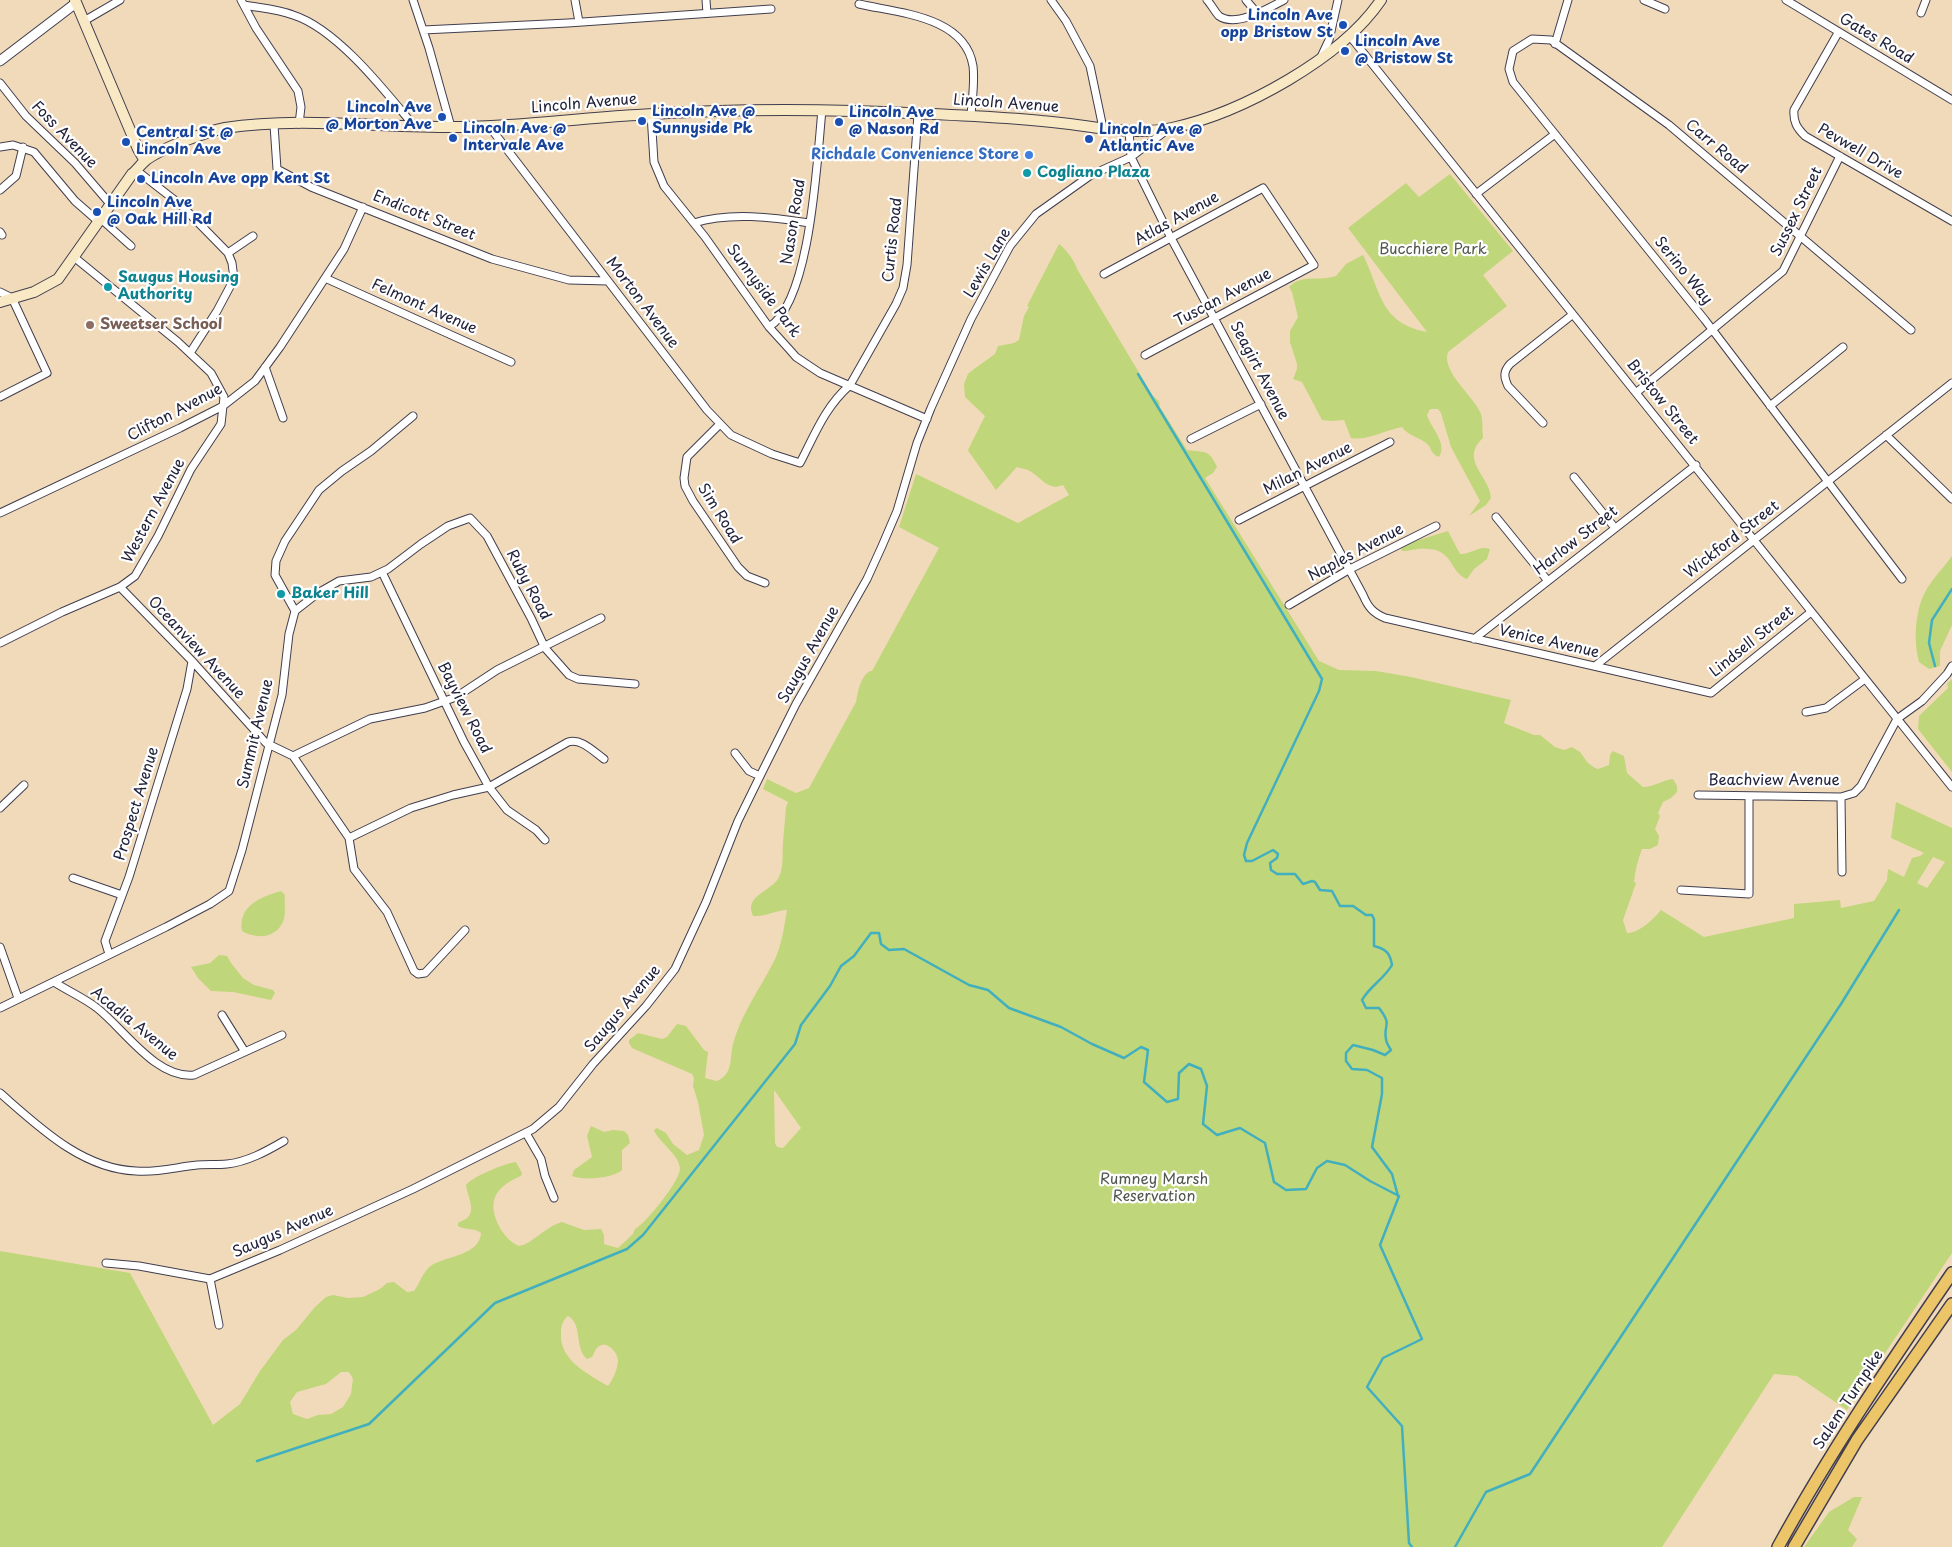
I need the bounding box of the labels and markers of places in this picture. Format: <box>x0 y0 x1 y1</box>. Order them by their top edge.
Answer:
place label: Lincoln Ave opp Bristow St <box>1221 7 1333 42</box>
marker: Lincoln Ave opp Bristow St <box>1337 19 1349 31</box>
place label: Lincoln Ave @ Bristow St <box>1355 33 1453 68</box>
marker: Lincoln Ave @ Bristow St <box>1339 45 1351 57</box>
place label: Lincoln Ave @ Morton Ave <box>326 99 432 134</box>
place label: Lincoln Ave @ Sunnyside Pk <box>652 103 755 138</box>
place label: Lincoln Ave @ Nason Rd <box>849 104 939 139</box>
marker: Lincoln Ave @ Morton Ave <box>436 111 448 123</box>
marker: Lincoln Ave @ Sunnyside Pk <box>636 115 648 127</box>
marker: Lincoln Ave @ Nason Rd <box>833 116 845 128</box>
place label: Lincoln Ave @ Intervale Ave <box>463 120 566 155</box>
place label: Lincoln Ave @ Atlantic Ave <box>1099 121 1202 156</box>
place label: Central St @ Lincoln Ave <box>136 124 233 159</box>
marker: Lincoln Ave @ Intervale Ave <box>447 132 459 144</box>
marker: Lincoln Ave @ Atlantic Ave <box>1083 133 1095 145</box>
marker: Central St @ Lincoln Ave <box>120 136 132 148</box>
place label: Richdale Convenience Store <box>811 146 1019 164</box>
marker: Richdale Convenience Store <box>1023 149 1035 161</box>
place label: Cogliano Plaza <box>1037 164 1150 182</box>
marker: Cogliano Plaza <box>1021 167 1033 179</box>
place label: Lincoln Ave opp Kent St <box>151 170 330 188</box>
marker: Lincoln Ave opp Kent St <box>135 173 147 185</box>
place label: Lincoln Ave @ Oak Hill Rd <box>107 194 212 229</box>
marker: Lincoln Ave @ Oak Hill Rd <box>91 206 103 218</box>
place label: Saugus Housing Authority <box>118 269 239 304</box>
marker: Saugus Housing Authority <box>102 281 114 293</box>
place label: Sweetser School <box>100 316 222 334</box>
marker: Sweetser School <box>84 319 96 331</box>
place label: Baker Hill <box>291 585 369 603</box>
marker: Baker Hill <box>275 588 287 600</box>

